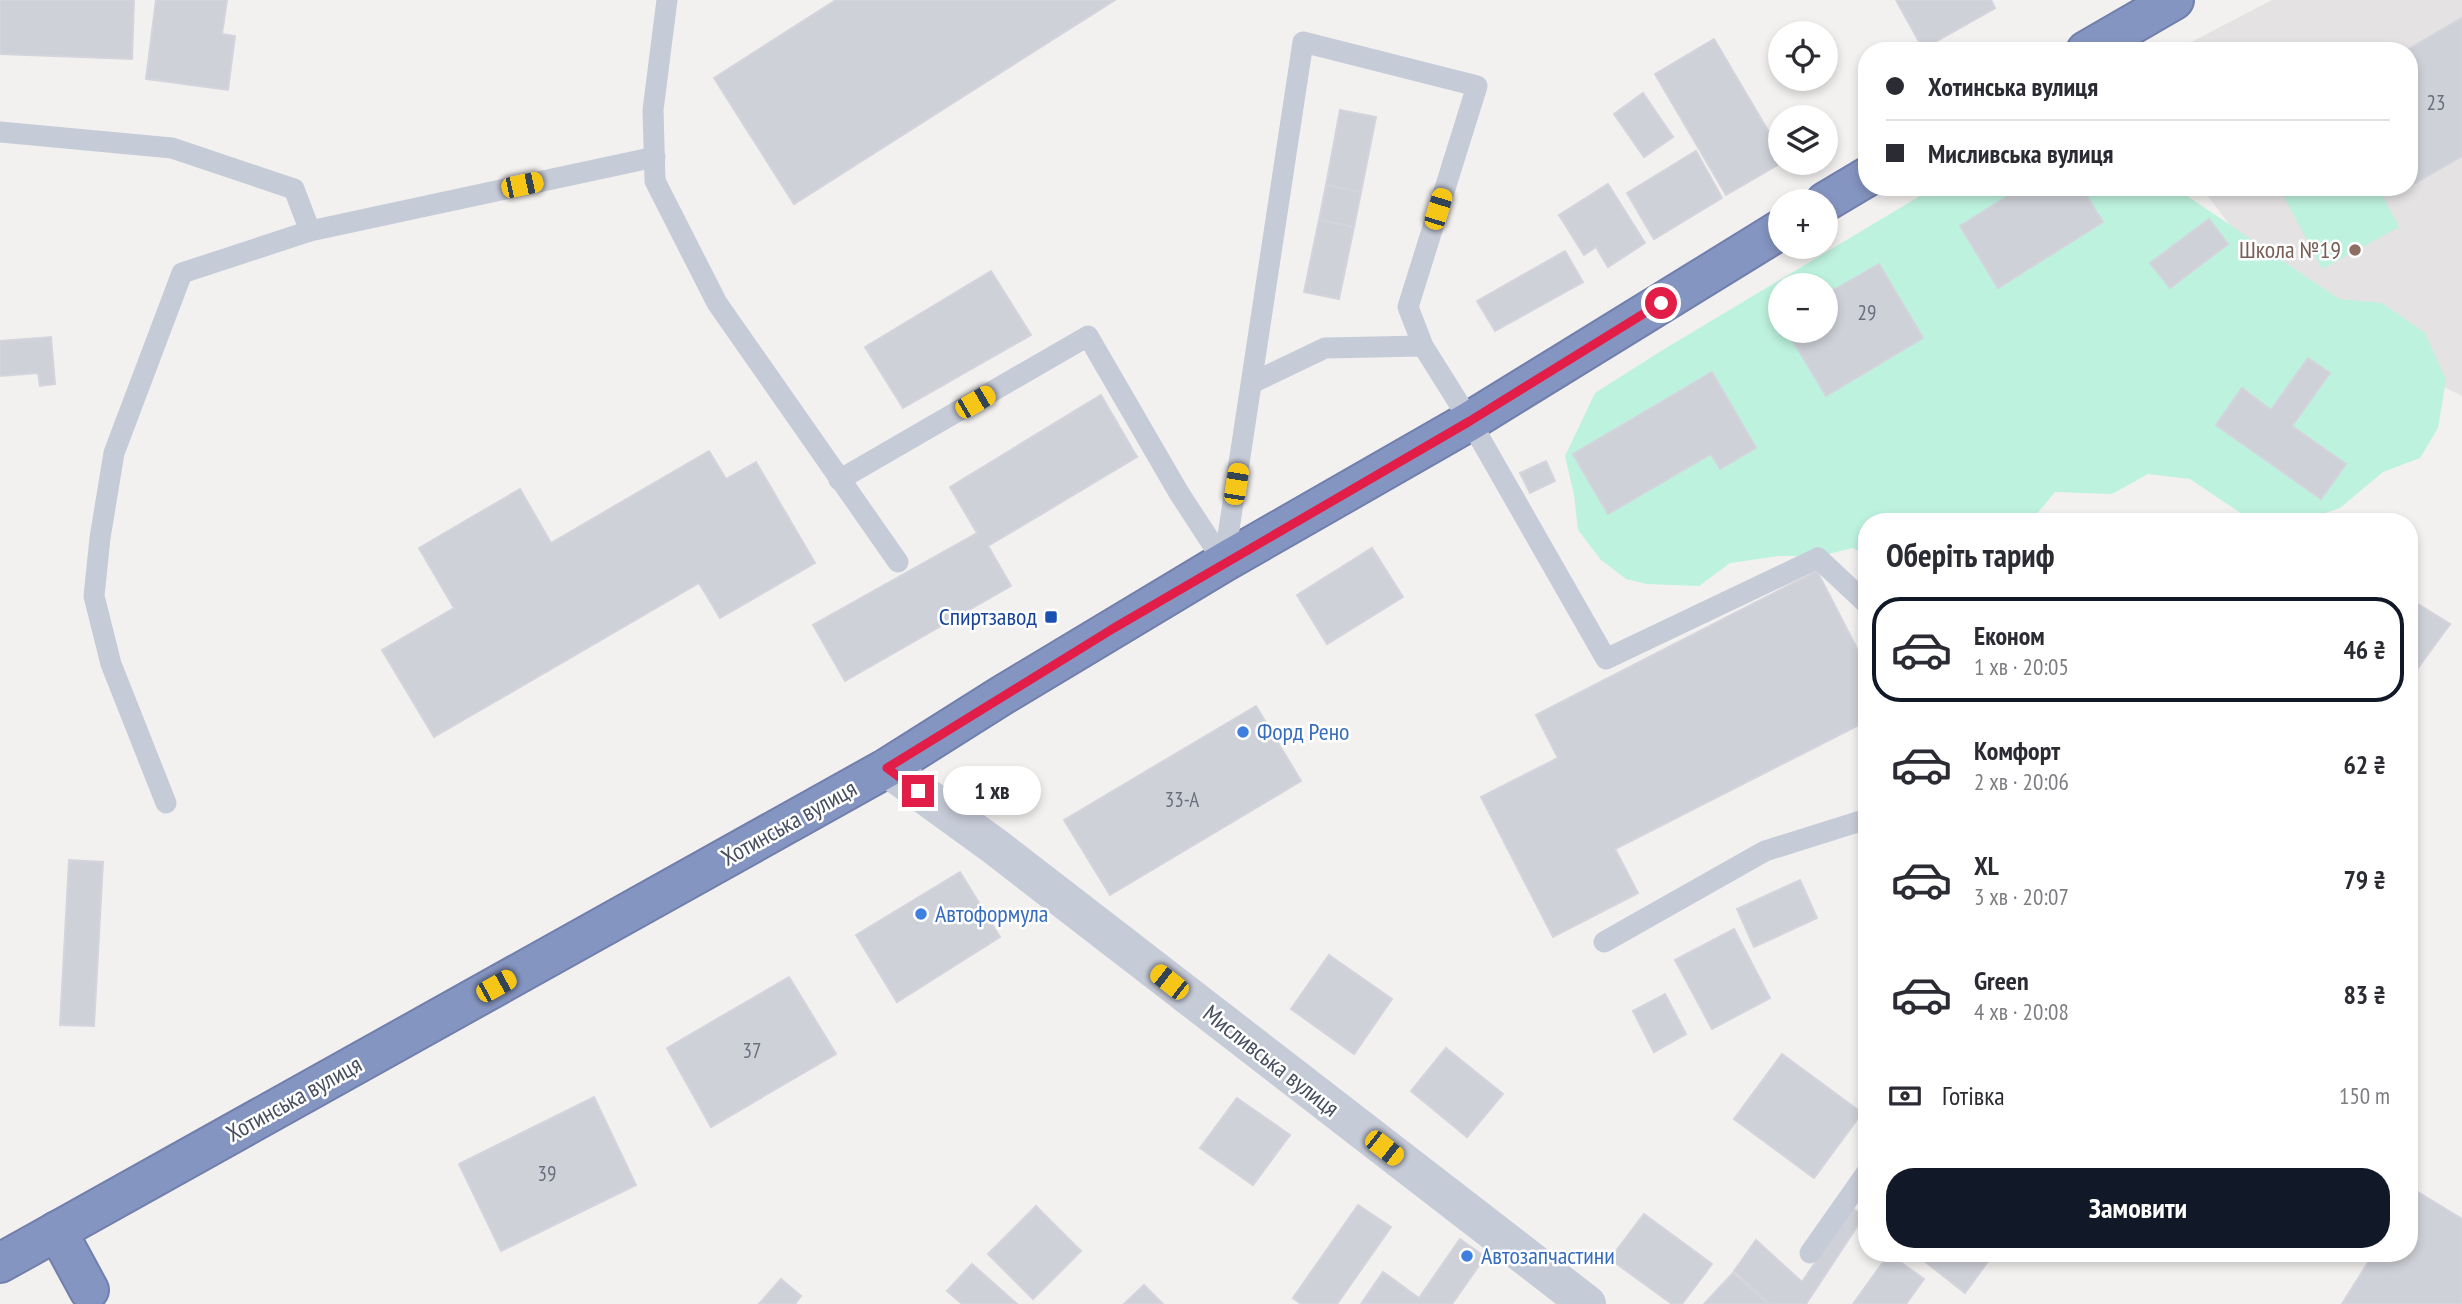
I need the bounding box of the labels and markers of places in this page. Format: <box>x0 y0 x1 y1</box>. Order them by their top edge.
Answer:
place label: Школа №19 <box>2239 234 2341 265</box>
marker: Школа №19 <box>2347 242 2363 258</box>
place label: Спиртзавод <box>939 601 1037 632</box>
marker: Спиртзавод <box>1043 609 1059 625</box>
place label: Форд Рено <box>1257 716 1349 747</box>
marker: Форд Рено <box>1235 724 1251 740</box>
place label: Автоформула <box>935 898 1048 929</box>
marker: Автоформула <box>913 906 929 922</box>
place label: Автозапчастини <box>1481 1240 1615 1271</box>
marker: Автозапчастини <box>1459 1248 1475 1264</box>

